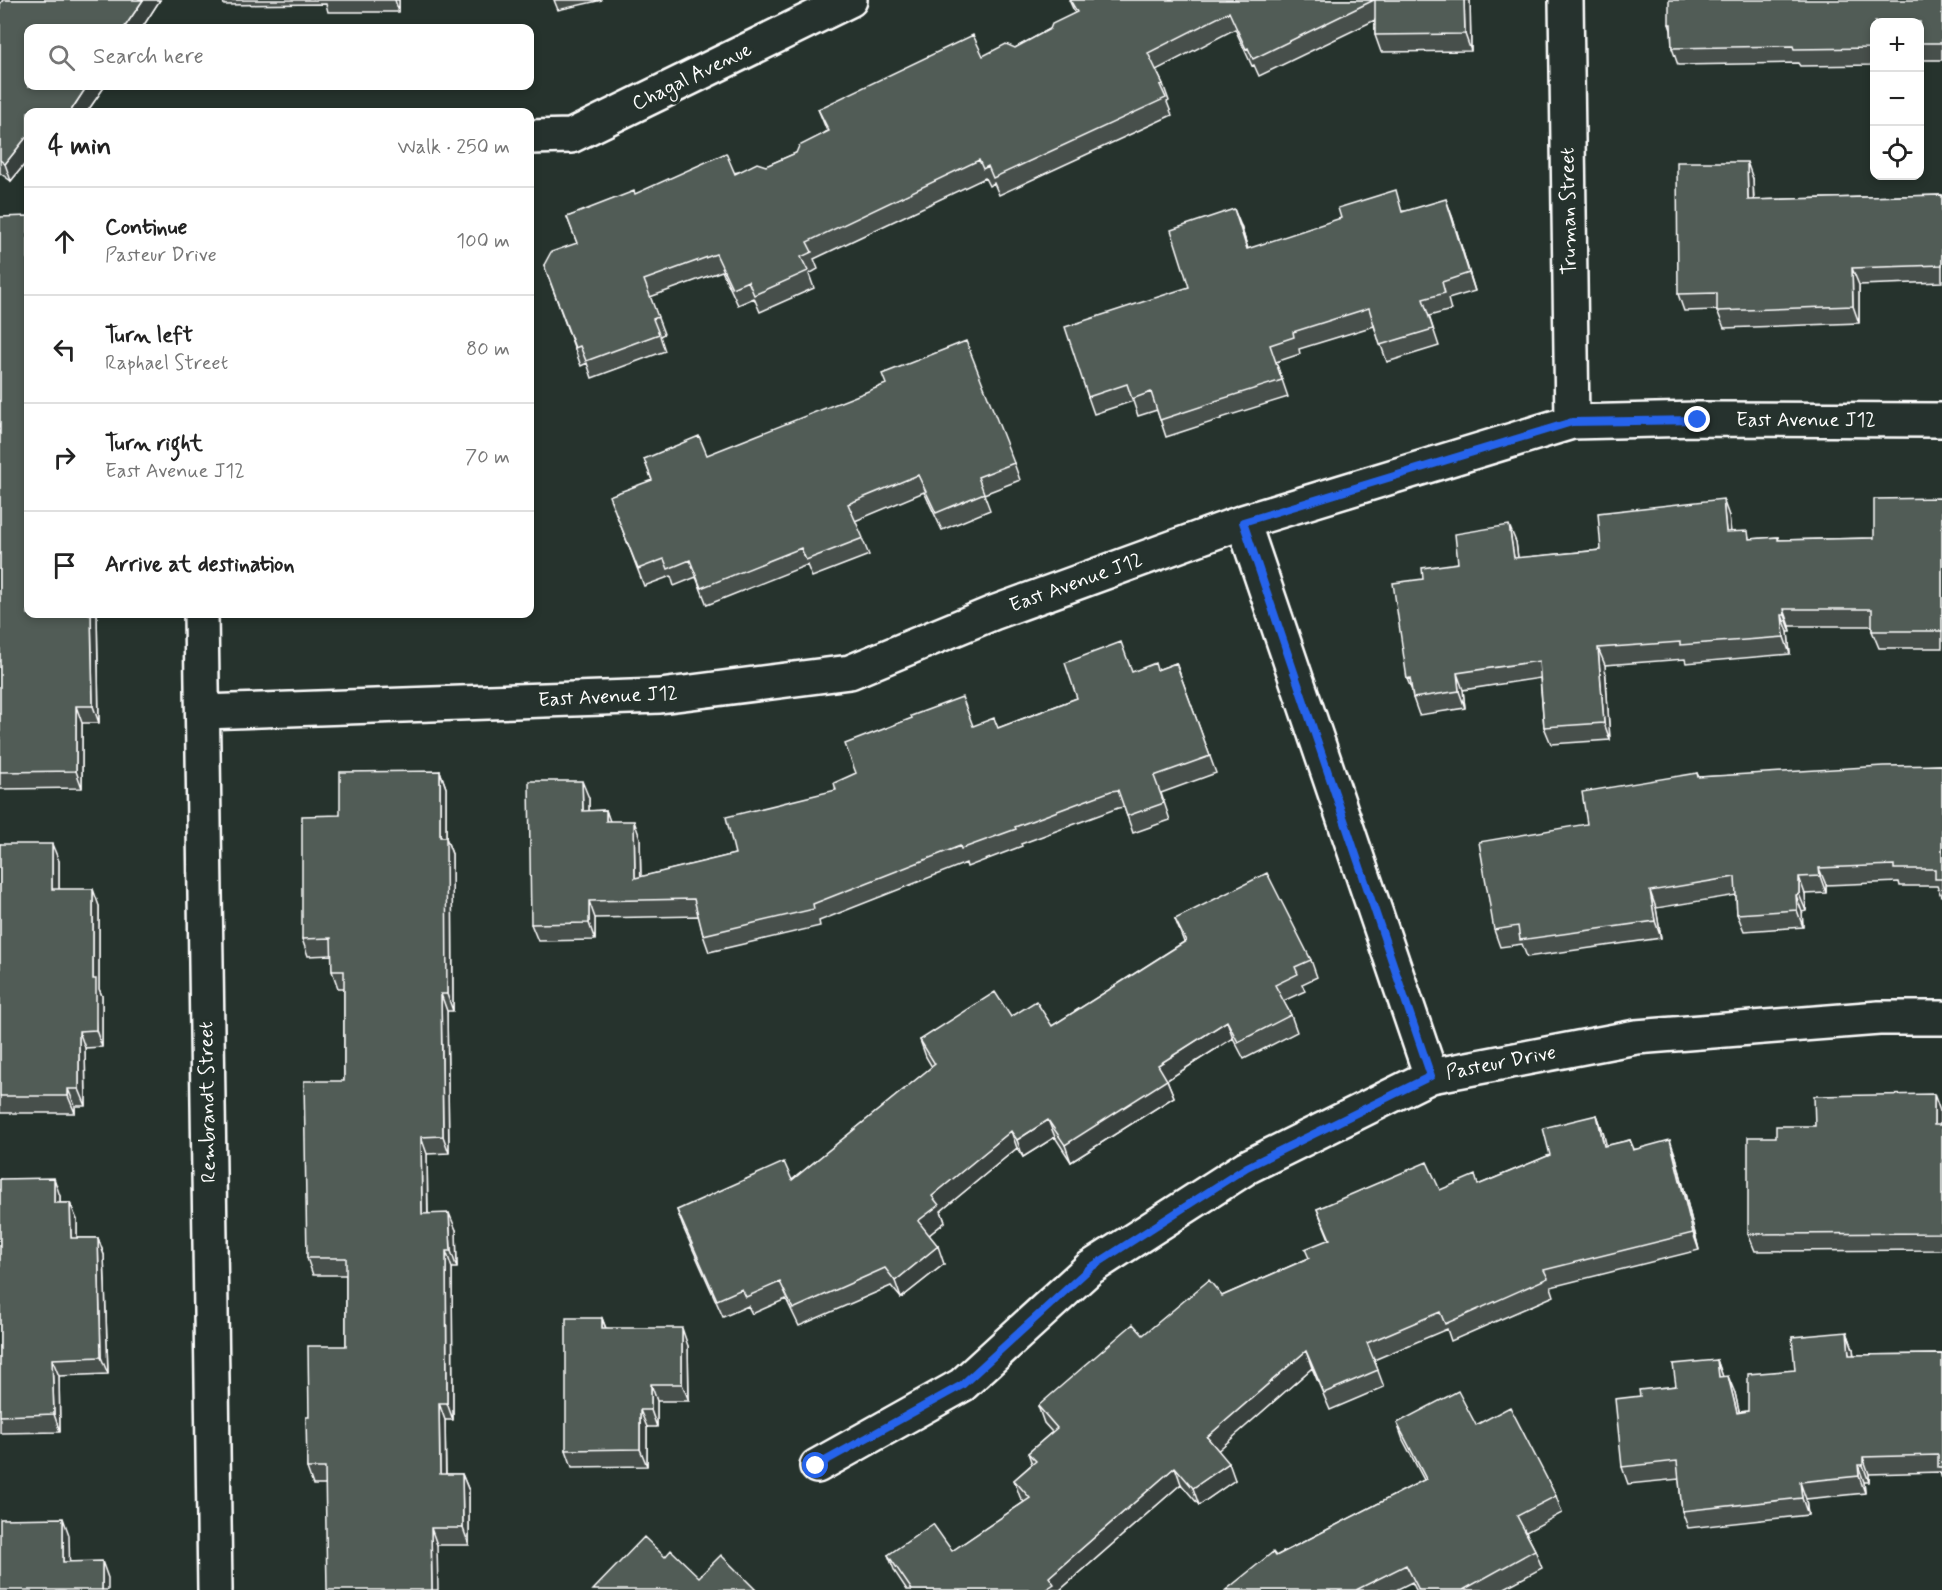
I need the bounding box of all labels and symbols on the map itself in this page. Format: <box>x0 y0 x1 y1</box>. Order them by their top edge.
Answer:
street label: Chagal Avenue <box>628 36 757 119</box>
street label: Truman Street <box>1554 147 1584 275</box>
route end <box>1684 406 1710 432</box>
street label: East Avenue J12 <box>1736 407 1876 434</box>
street label: East Avenue J12 <box>1006 546 1146 620</box>
street label: East Avenue J12 <box>537 680 679 714</box>
street label: Rembrandt Street <box>193 1021 223 1183</box>
street label: Pasteur Drive <box>1444 1039 1558 1087</box>
route start <box>802 1452 828 1478</box>

